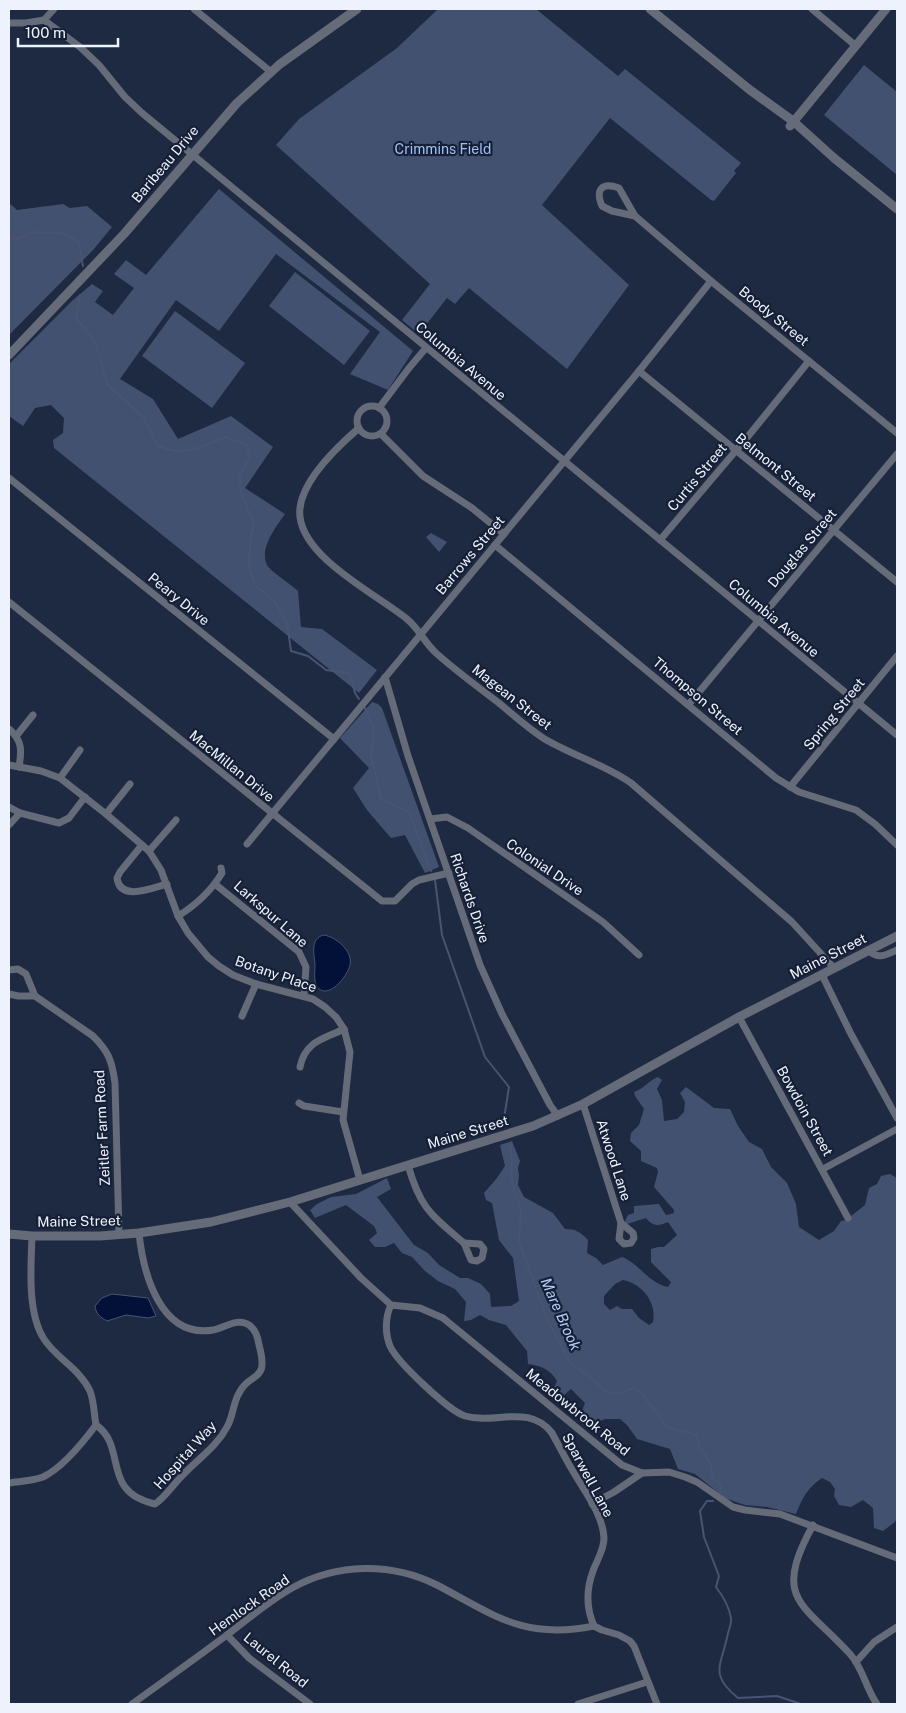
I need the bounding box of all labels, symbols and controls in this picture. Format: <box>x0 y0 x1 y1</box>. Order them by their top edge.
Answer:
scale bar <box>18 15 118 47</box>
text: 100 m <box>25 24 66 41</box>
street label: Baribeau Drive <box>128 122 202 206</box>
park label: Crimmins Field <box>395 141 491 157</box>
street label: Boody Street <box>736 283 812 349</box>
street label: Columbia Avenue <box>413 319 509 403</box>
street label: Belmont Street <box>732 430 820 504</box>
street label: Curtis Street <box>664 440 730 514</box>
street label: Douglas Street <box>765 505 839 591</box>
street label: Barrows Street <box>432 512 508 598</box>
street label: Peary Drive <box>145 569 213 629</box>
street label: Columbia Avenue <box>726 576 822 660</box>
street label: Thompson Street <box>650 654 746 738</box>
street label: Magean Street <box>469 661 555 733</box>
street label: Spring Street <box>800 675 868 753</box>
street label: MacMillan Drive <box>186 727 278 805</box>
street label: Colonial Drive <box>503 835 587 899</box>
street label: Richards Drive <box>447 851 493 945</box>
street label: Larkspur Lane <box>231 877 311 951</box>
street label: Maine Street <box>787 930 869 982</box>
street label: Botany Place <box>233 953 319 995</box>
street label: Bowdoin Street <box>774 1063 836 1159</box>
street label: Zeitler Farm Road <box>91 1070 113 1186</box>
street label: Maine Street <box>426 1112 510 1152</box>
street label: Atwood Lane <box>593 1117 635 1203</box>
street label: Maine Street <box>37 1212 121 1230</box>
water label: Mare Brook <box>537 1275 585 1354</box>
street label: Meadowbrook Road <box>523 1365 633 1459</box>
street label: Hospital Way <box>150 1417 220 1492</box>
street label: Sparwell Lane <box>559 1430 617 1520</box>
street label: Hemlock Road <box>206 1571 292 1639</box>
street label: Laurel Road <box>241 1629 311 1691</box>

